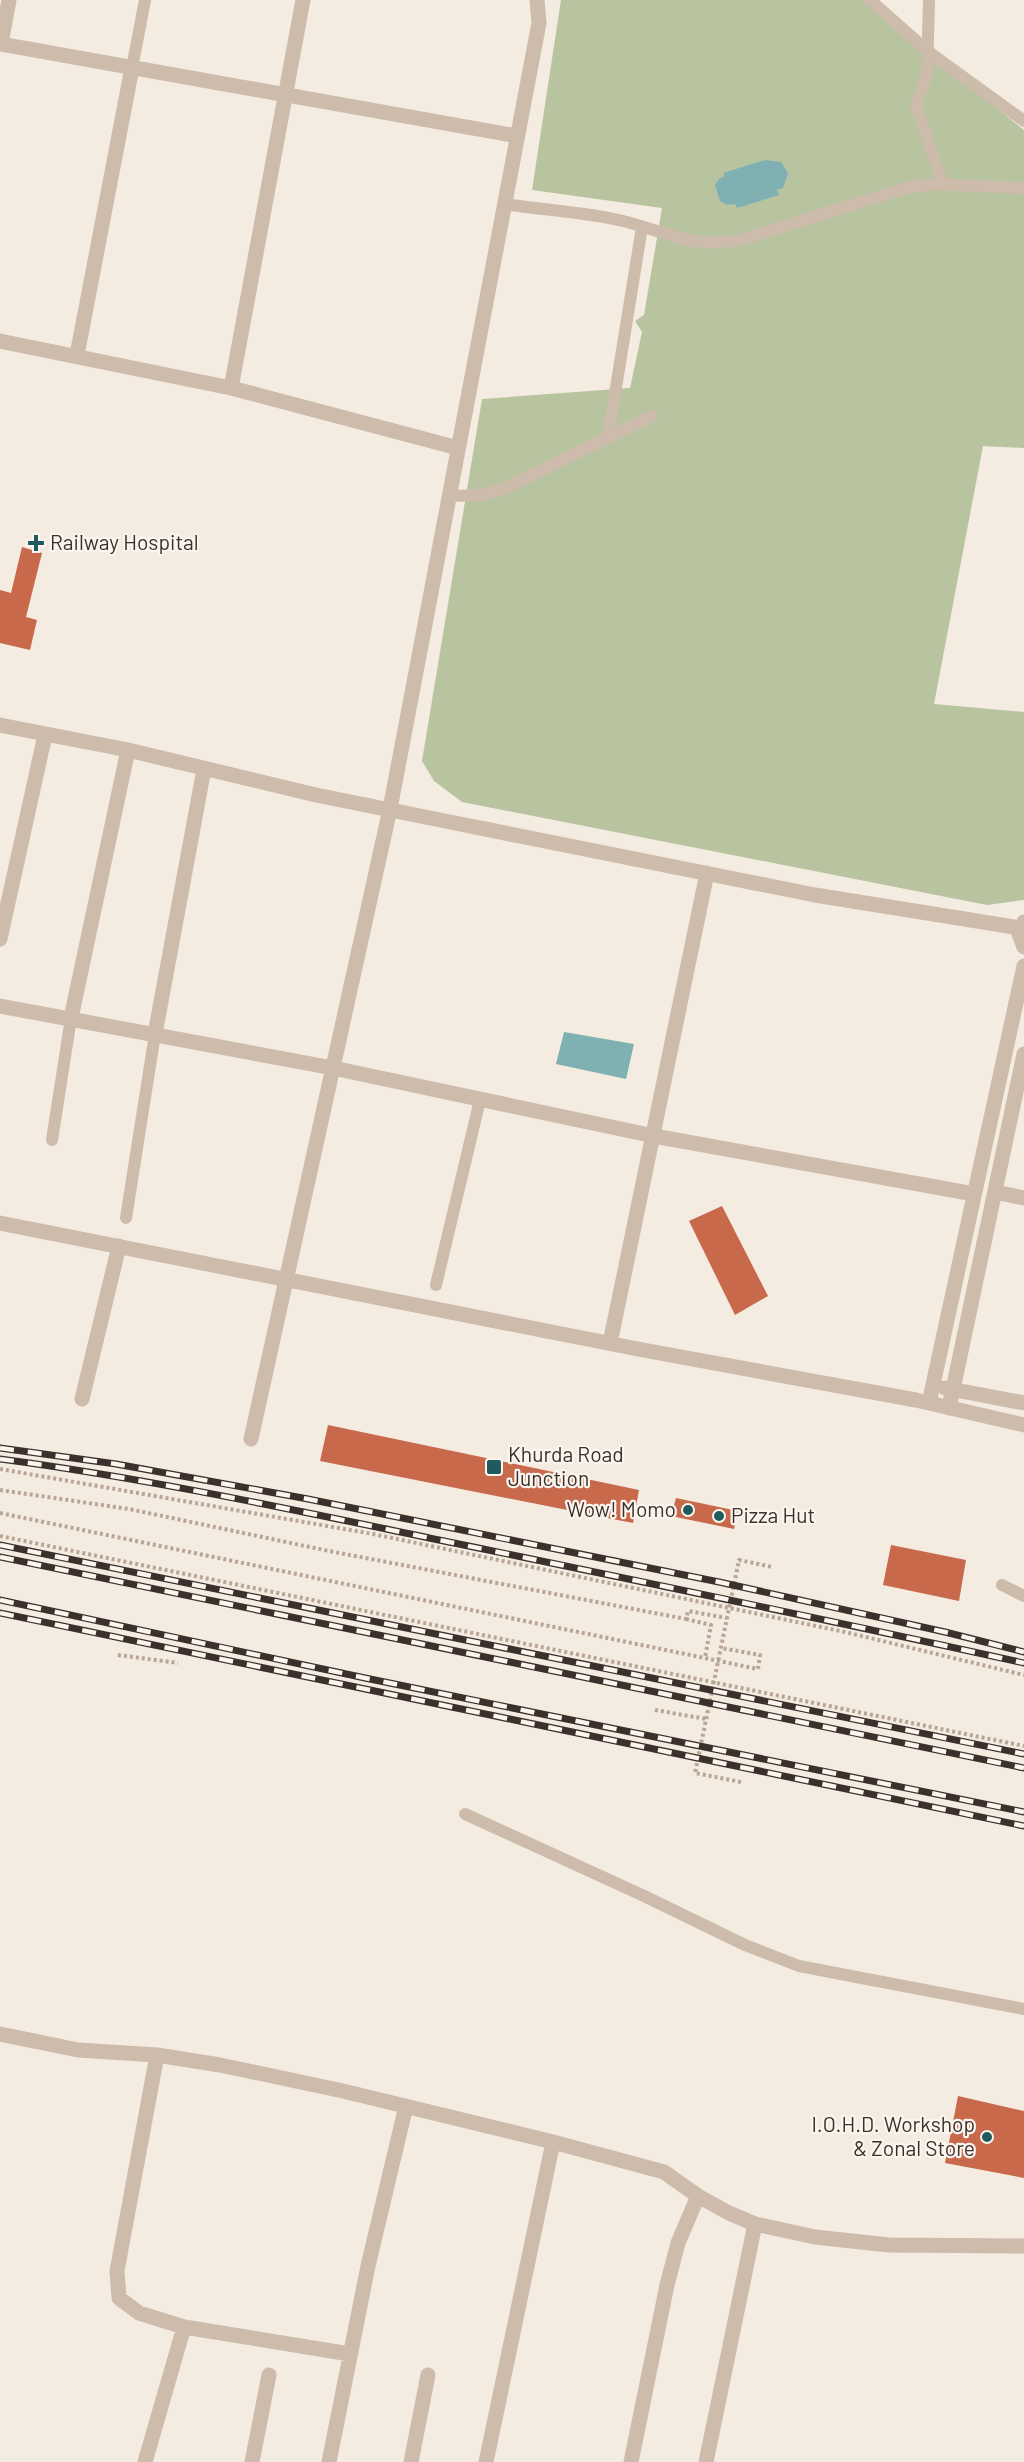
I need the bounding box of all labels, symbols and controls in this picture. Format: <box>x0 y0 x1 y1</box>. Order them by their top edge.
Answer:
place label: Railway Hospital <box>50 529 199 554</box>
marker: Railway Hospital <box>27 534 45 552</box>
place label: Khurda Road Junction <box>508 1441 624 1490</box>
marker: Khurda Road Junction <box>485 1458 503 1476</box>
place label: Wow! Momo <box>566 1496 676 1521</box>
place label: Pizza Hut <box>731 1502 815 1527</box>
marker: Wow! Momo <box>681 1503 695 1517</box>
marker: Pizza Hut <box>712 1509 726 1523</box>
place label: I.O.H.D. Workshop & Zonal Store <box>811 2111 975 2160</box>
marker: I.O.H.D. Workshop & Zonal Store <box>980 2130 994 2144</box>

